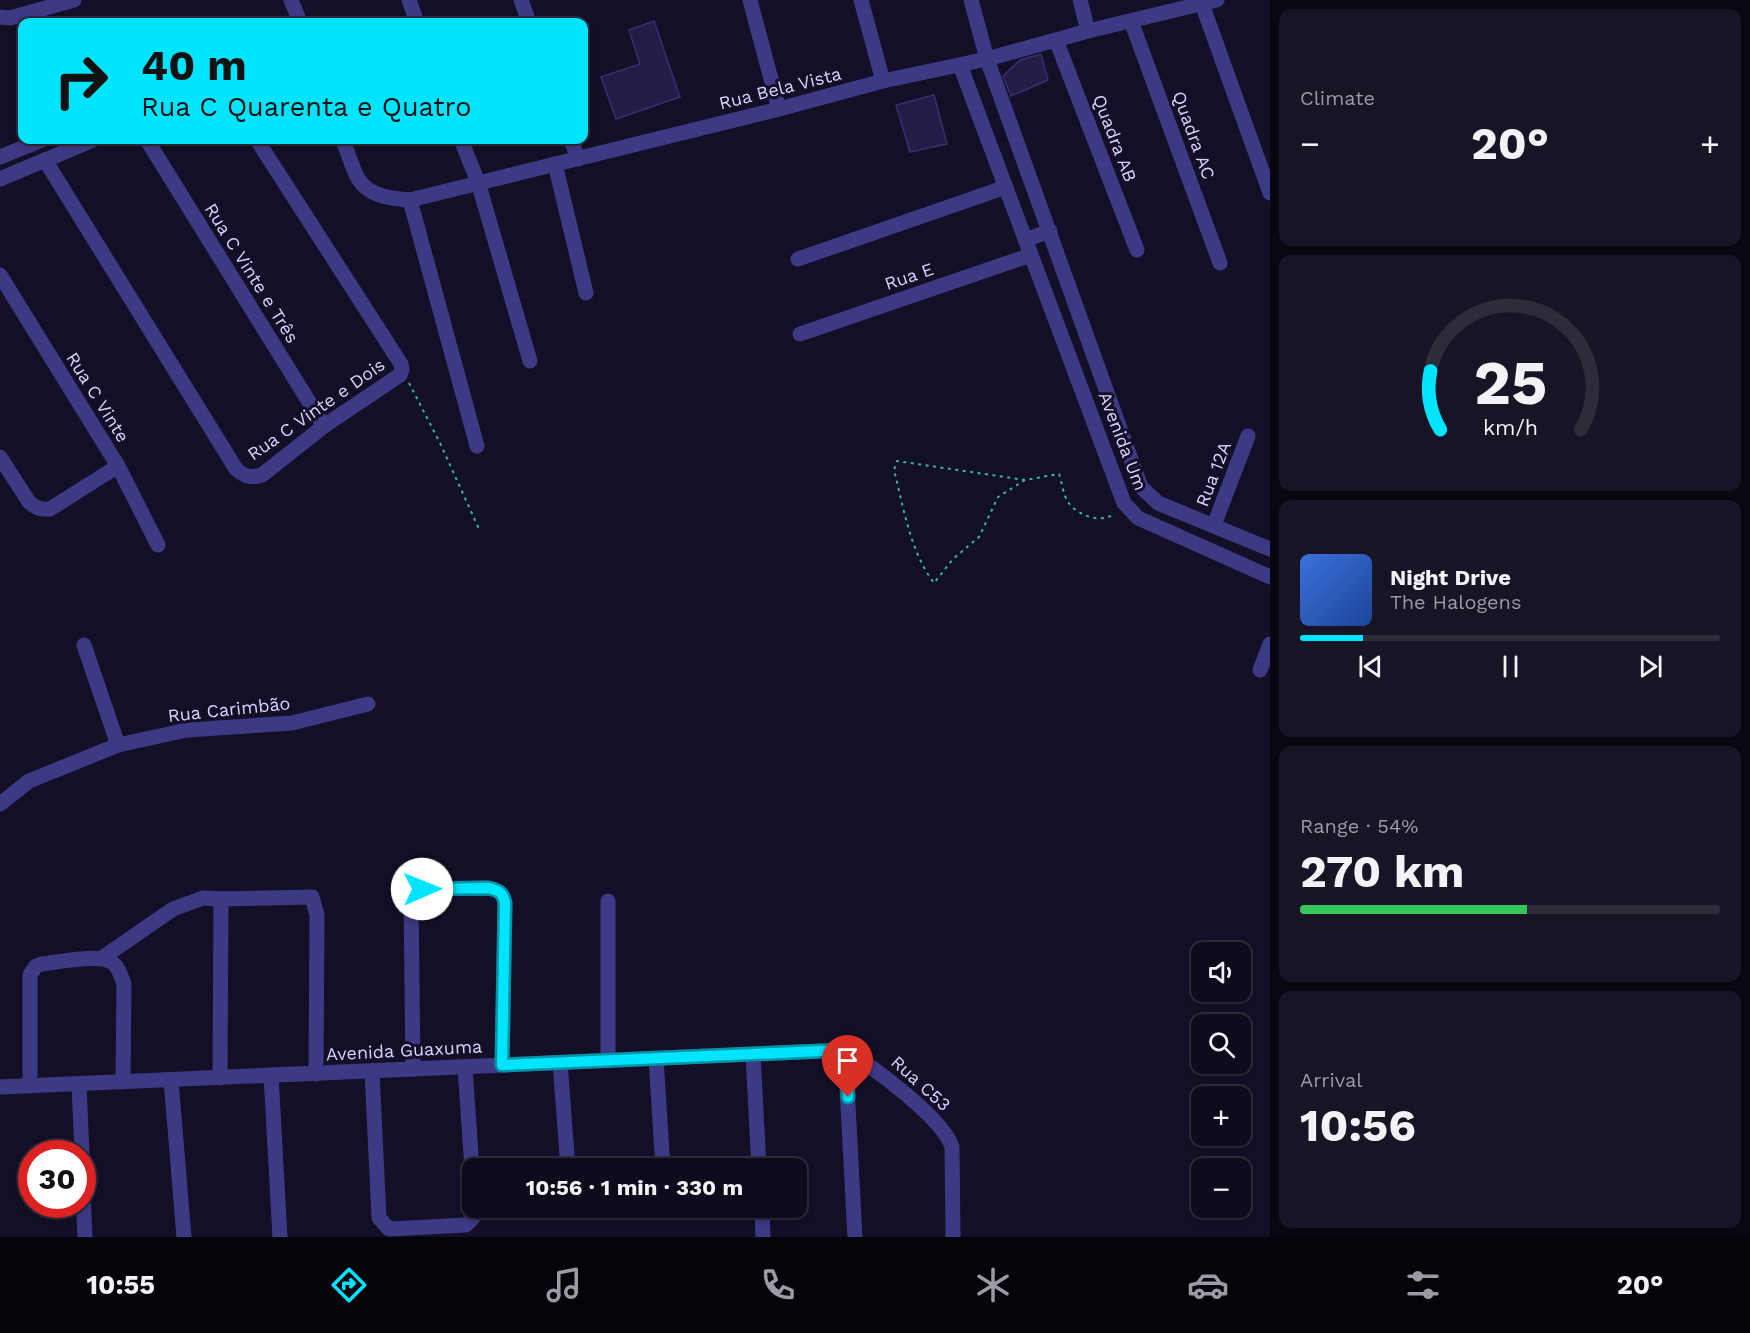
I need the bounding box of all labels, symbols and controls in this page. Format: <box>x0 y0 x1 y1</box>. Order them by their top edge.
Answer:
text: 40 m <box>141 41 247 90</box>
icon: right <box>42 42 120 120</box>
street label: Rua Bela Vista <box>717 63 843 113</box>
text: Climate <box>1300 86 1375 110</box>
street label: Quadra AC <box>1168 88 1220 182</box>
text: Rua C Quarenta e Quatro <box>141 91 471 123</box>
street label: Quadra AB <box>1089 91 1141 185</box>
text: 20° <box>1471 117 1549 170</box>
text: − <box>1300 124 1320 163</box>
text: + <box>1700 124 1720 163</box>
street label: Rua C Vinte e Três <box>200 199 304 347</box>
street label: Rua E <box>882 258 936 294</box>
text: 25 <box>1473 346 1547 419</box>
street label: Rua C Vinte <box>62 348 134 446</box>
street label: Rua C Vinte e Dois <box>243 354 389 464</box>
street label: Avenida Um <box>1095 389 1151 493</box>
text: km/h <box>1482 415 1538 440</box>
street label: Rua 12A <box>1191 438 1235 509</box>
text: Night Drive <box>1390 565 1511 590</box>
text: The Halogens <box>1390 590 1522 614</box>
icon: previous <box>1354 650 1387 683</box>
icon: pause <box>1494 650 1527 683</box>
icon: next <box>1634 650 1667 683</box>
street label: Rua Carimbão <box>167 692 291 726</box>
text: Range · 54% <box>1300 814 1418 838</box>
text: 270 km <box>1300 845 1464 898</box>
position arrow <box>390 857 454 921</box>
map controls <box>1191 942 1251 1218</box>
button: sound <box>1191 942 1251 1002</box>
button: search <box>1191 1014 1251 1074</box>
street label: Avenida Guaxuma <box>325 1035 483 1065</box>
pin <box>822 1035 873 1097</box>
icon: arrive <box>831 1044 864 1077</box>
street label: Rua C53 <box>887 1051 955 1115</box>
text: Arrival <box>1300 1068 1362 1092</box>
button: + <box>1191 1086 1251 1146</box>
text: 10:56 <box>1300 1099 1416 1152</box>
speed limit sign: 30 <box>18 1140 96 1218</box>
button: − <box>1191 1158 1251 1218</box>
text: 10:56 · 1 min · 330 m <box>526 1175 743 1200</box>
icon: directions <box>328 1264 370 1306</box>
icon: music <box>543 1264 585 1306</box>
icon: phone <box>757 1264 799 1306</box>
icon: climate <box>972 1264 1014 1306</box>
icon: car <box>1187 1264 1229 1306</box>
icon: filters <box>1402 1264 1444 1306</box>
text: 10:55 <box>86 1269 155 1301</box>
text: 20° <box>1617 1269 1664 1301</box>

